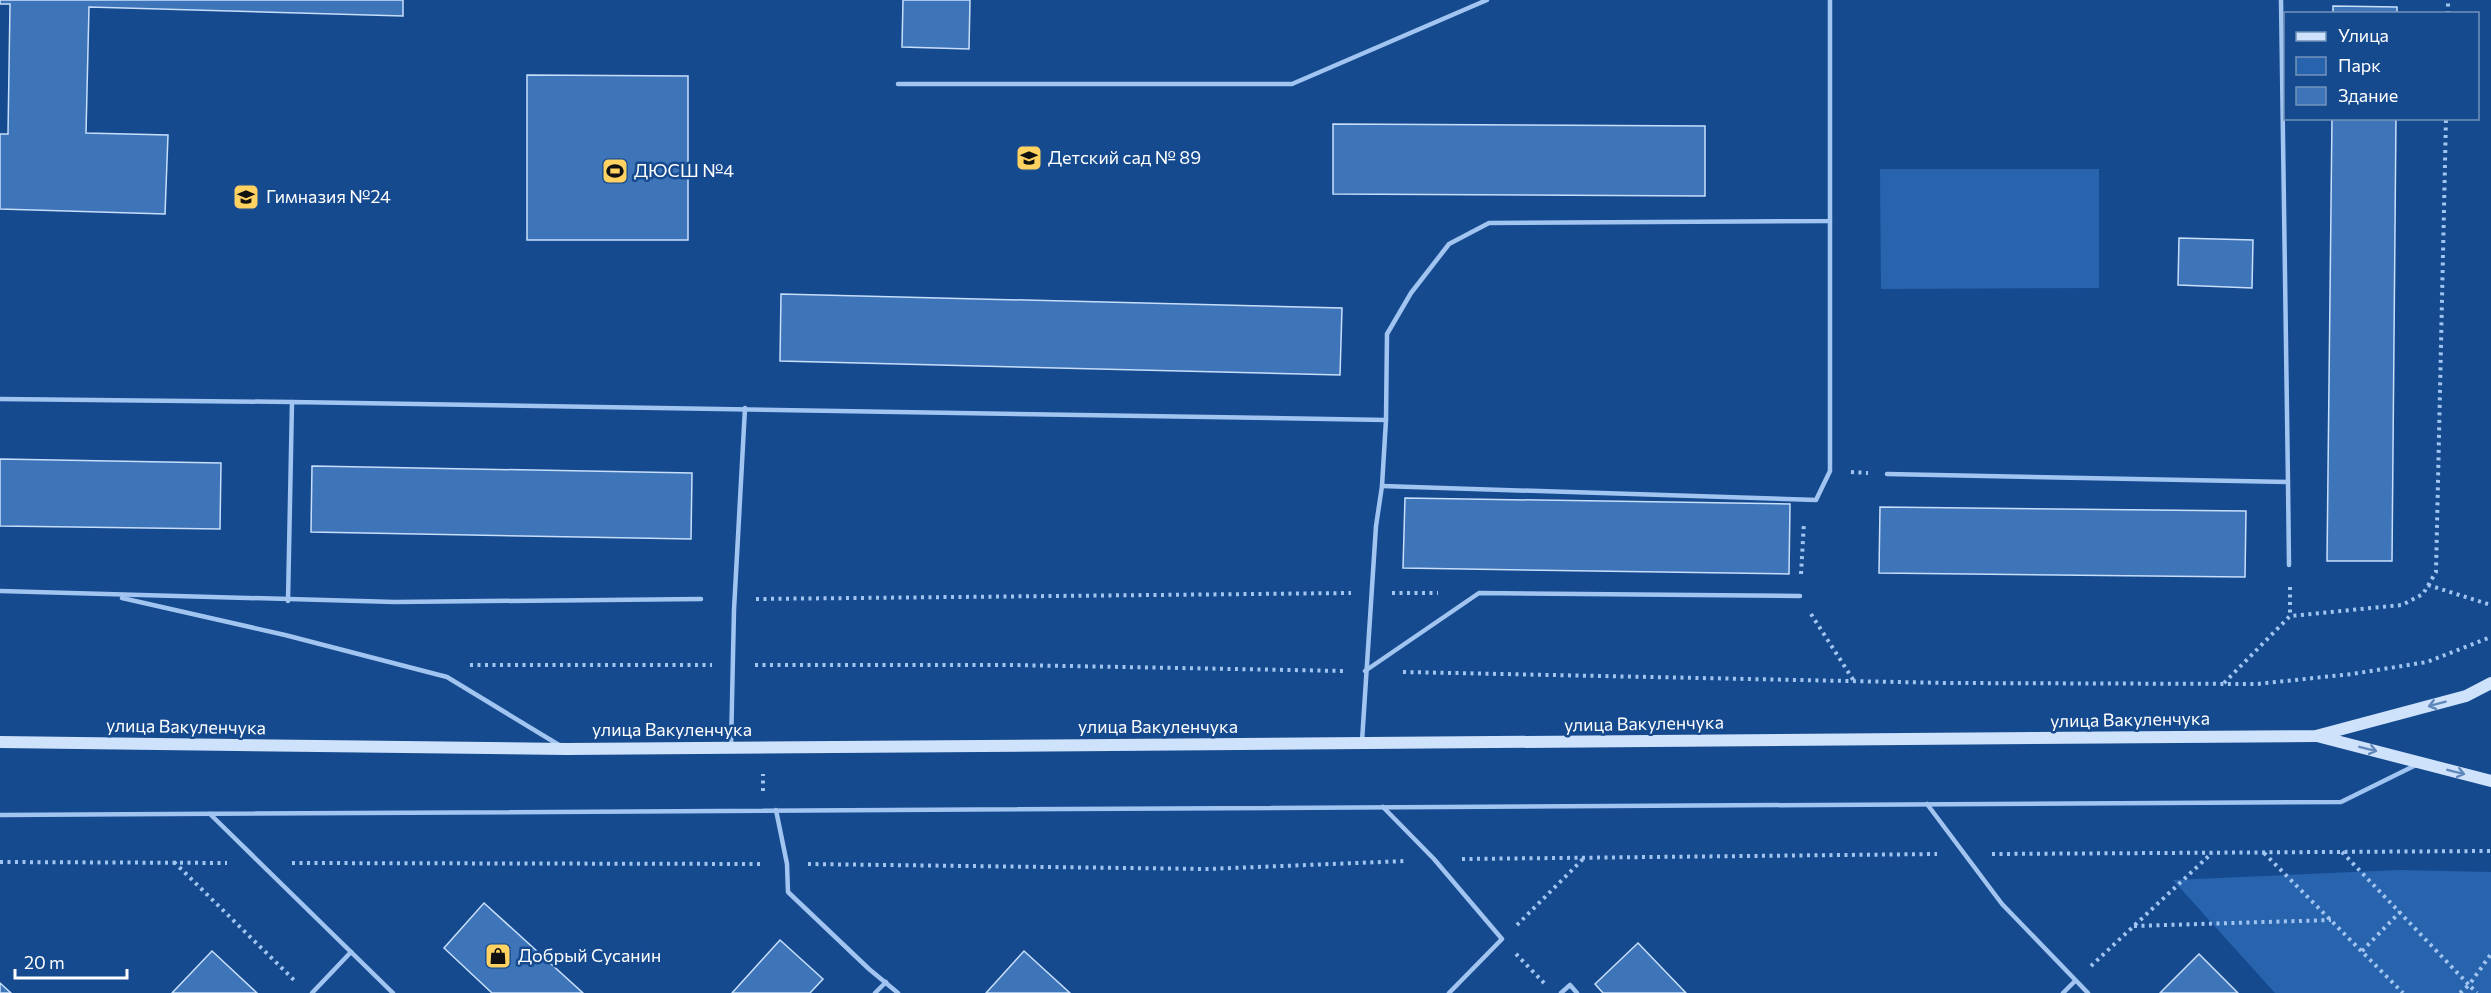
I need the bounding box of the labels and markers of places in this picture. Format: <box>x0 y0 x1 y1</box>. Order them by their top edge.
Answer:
school or university icon: Детский сад № 89 <box>1014 143 1044 173</box>
place label: Детский сад № 89 <box>1048 146 1201 168</box>
sports icon: ДЮСШ №4 <box>600 156 630 186</box>
place label: ДЮСШ №4 <box>634 159 734 181</box>
school or university icon: Гимназия №24 <box>231 182 261 212</box>
place label: Гимназия №24 <box>266 185 391 207</box>
shop icon: Добрый Сусанин <box>483 941 513 971</box>
place label: Добрый Сусанин <box>518 944 661 966</box>

